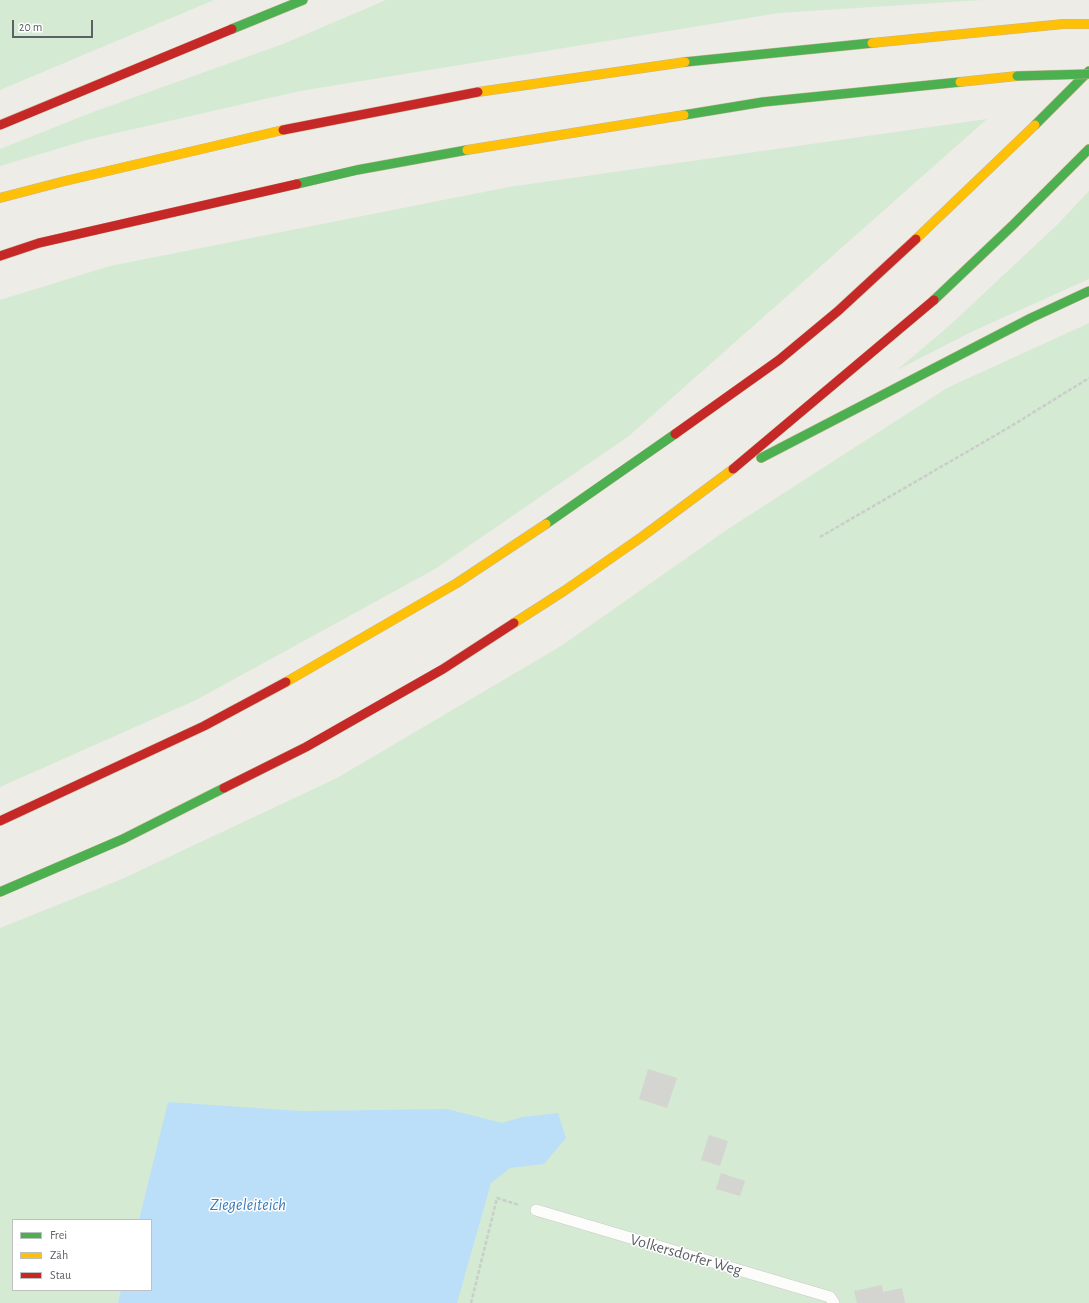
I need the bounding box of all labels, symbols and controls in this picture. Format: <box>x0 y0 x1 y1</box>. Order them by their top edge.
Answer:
scale bar <box>14 12 95 38</box>
text: 20 m <box>19 21 42 33</box>
water label: Ziegeleiteich <box>210 1195 286 1215</box>
legend <box>12 1219 152 1291</box>
text: Frei <box>50 1229 67 1241</box>
street label: Volkersdorfer Weg <box>628 1230 744 1280</box>
text: Zäh <box>50 1249 68 1261</box>
text: Stau <box>50 1269 71 1281</box>

